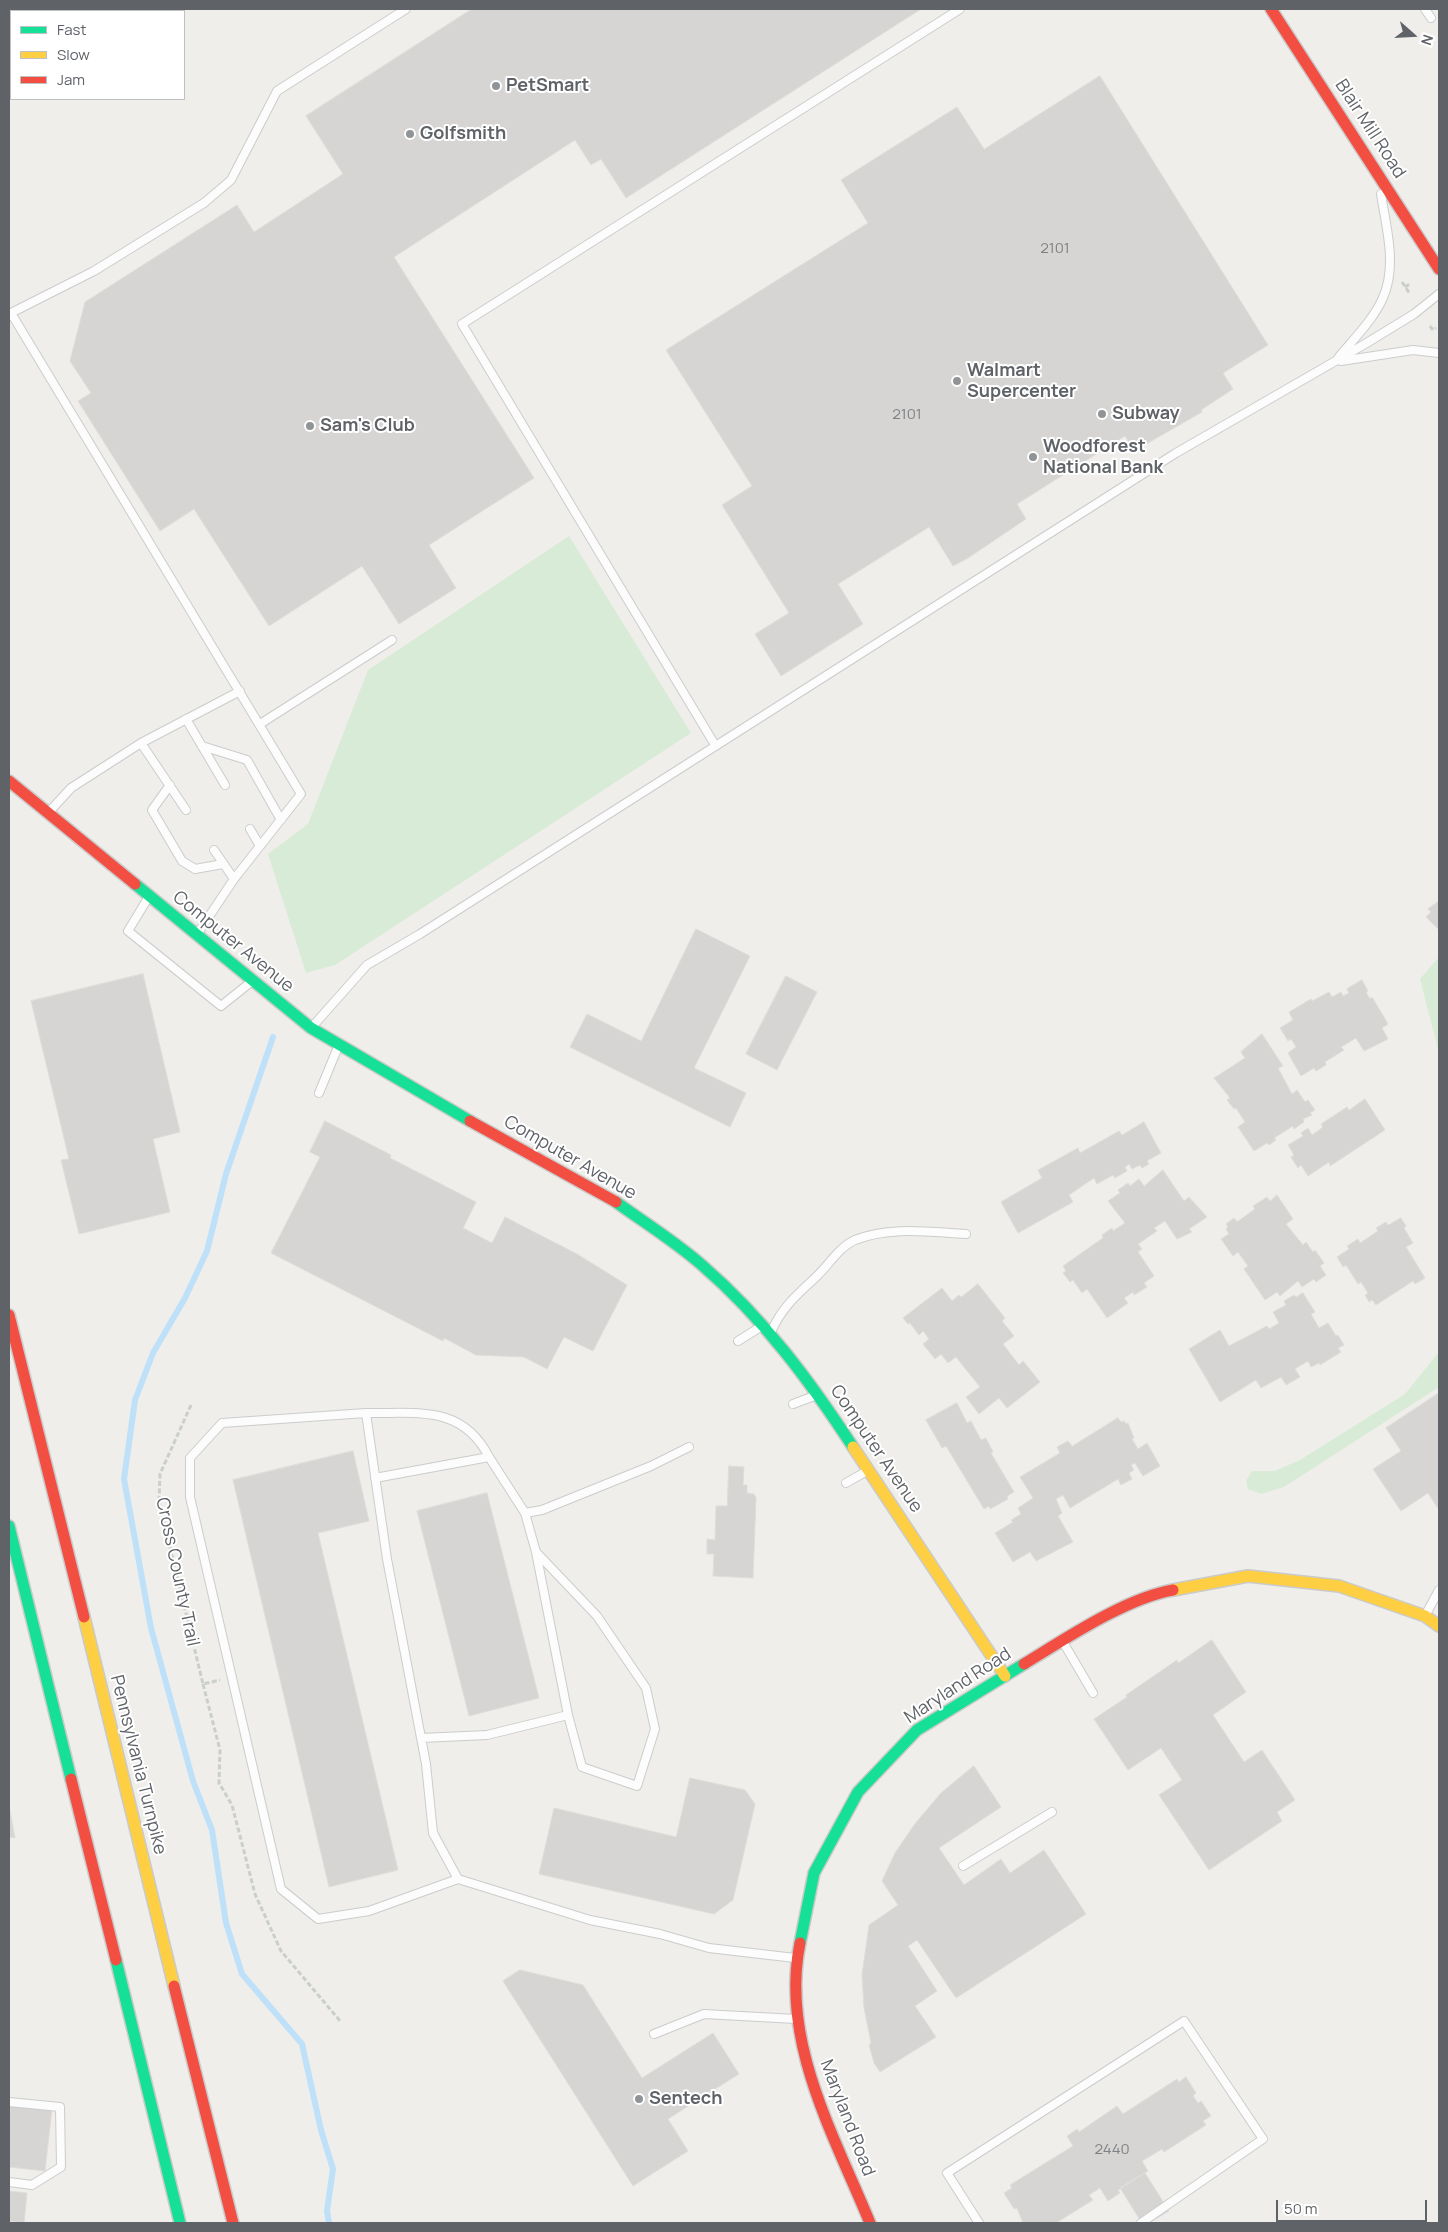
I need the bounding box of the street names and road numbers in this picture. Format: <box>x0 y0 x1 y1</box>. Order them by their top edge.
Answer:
street label: Blair Mill Road <box>1330 76 1410 182</box>
street label: Computer Avenue <box>168 887 298 997</box>
street label: Computer Avenue <box>500 1111 640 1205</box>
street label: Computer Avenue <box>825 1381 927 1517</box>
street label: Cross County Trail <box>151 1496 203 1648</box>
street label: Maryland Road <box>901 1644 1015 1728</box>
street label: Pennsylvania Turnpike <box>105 1673 171 1857</box>
street label: Maryland Road <box>815 2057 879 2179</box>

